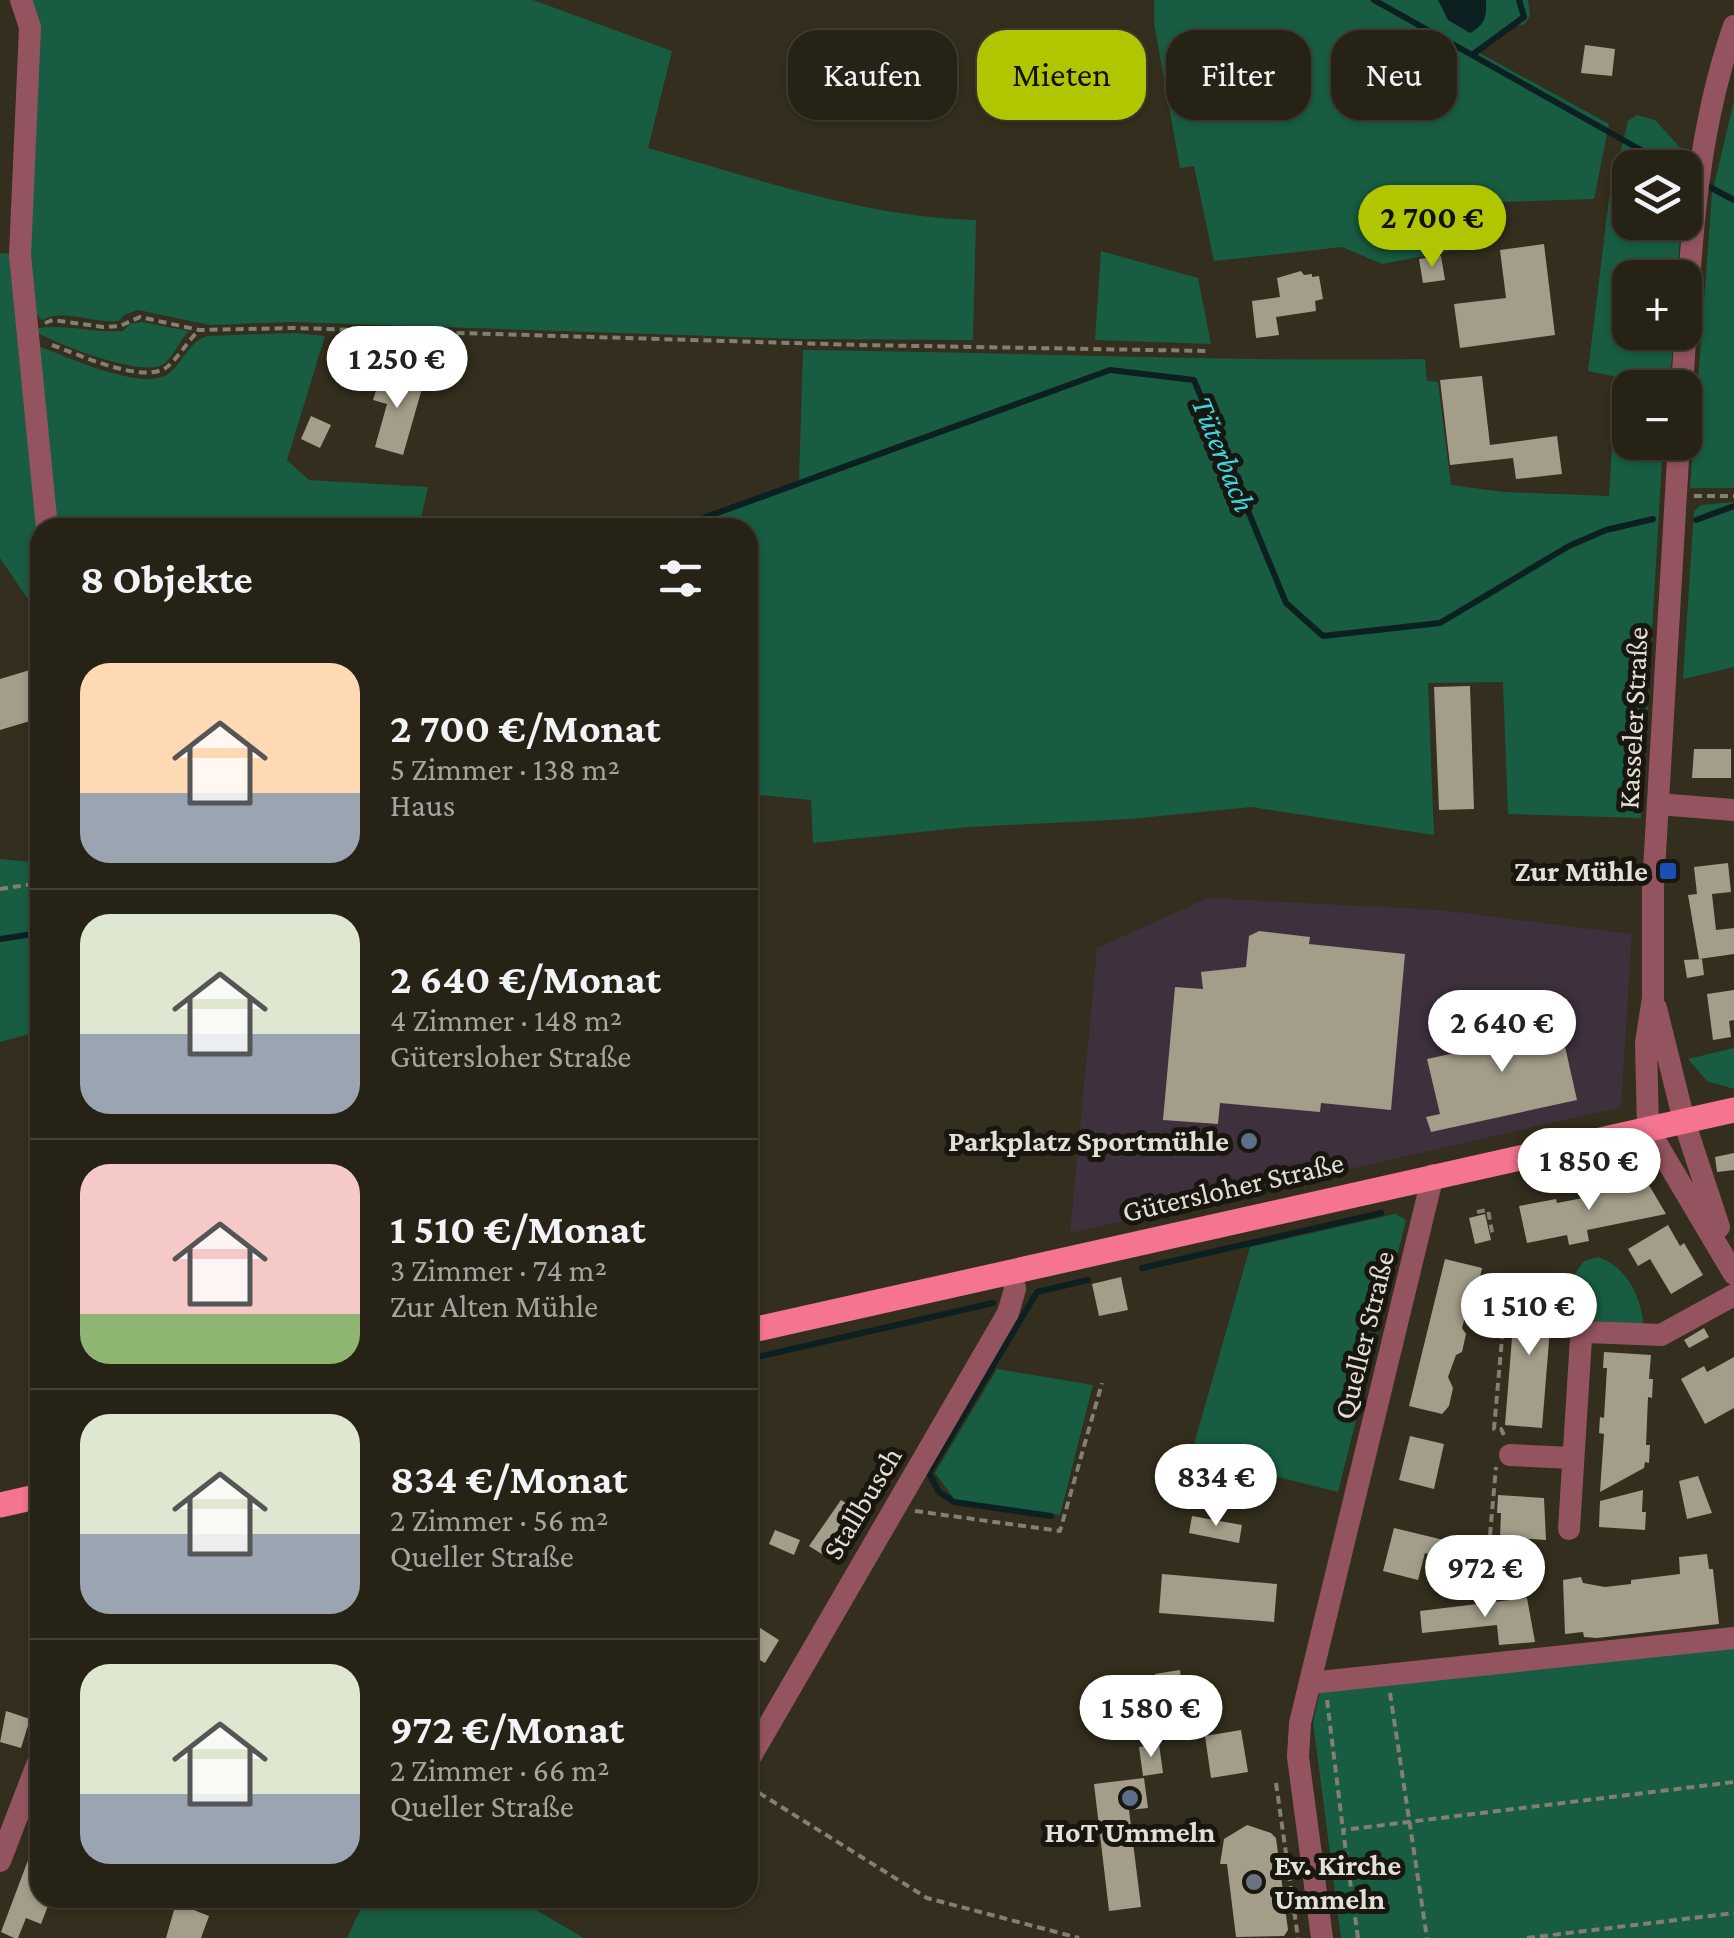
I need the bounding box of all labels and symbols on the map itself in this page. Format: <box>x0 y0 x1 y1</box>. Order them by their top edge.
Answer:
pin: 2 700 € <box>1340 185 1524 270</box>
pin: 1 250 € <box>305 326 489 411</box>
water label: Tüterbach <box>1185 391 1263 517</box>
street label: Kasseler Straße <box>1611 626 1654 810</box>
place label: Zur Mühle <box>1514 854 1648 887</box>
marker: Zur Mühle <box>1657 860 1679 882</box>
pin: 2 640 € <box>1410 990 1594 1075</box>
place label: Parkplatz Sportmühle <box>948 1124 1229 1157</box>
pin: 1 850 € <box>1497 1128 1681 1213</box>
marker: Parkplatz Sportmühle <box>1238 1130 1260 1152</box>
street label: Gütersloher Straße <box>1119 1145 1347 1228</box>
street label: Queller Straße <box>1327 1247 1400 1422</box>
pin: 1 510 € <box>1437 1273 1621 1358</box>
street label: Stallbusch <box>815 1441 908 1565</box>
pin: 834 € <box>1146 1444 1286 1529</box>
pin: 972 € <box>1415 1535 1555 1620</box>
pin: 1 580 € <box>1059 1675 1243 1760</box>
marker: HoT Ummeln <box>1119 1787 1141 1809</box>
place label: HoT Ummeln <box>1044 1815 1216 1848</box>
place label: Ev. Kirche Ummeln <box>1274 1848 1401 1915</box>
marker: Ev. Kirche Ummeln <box>1243 1871 1265 1893</box>

